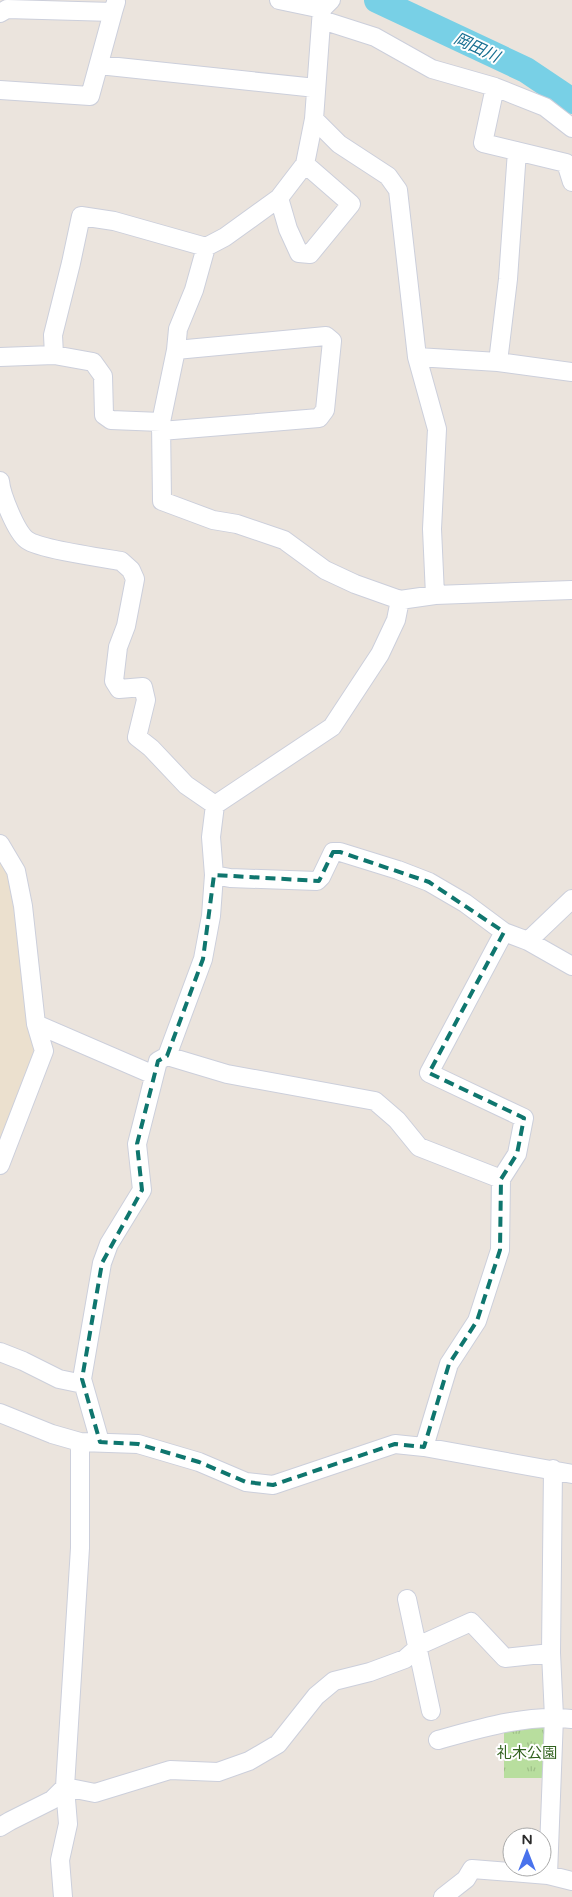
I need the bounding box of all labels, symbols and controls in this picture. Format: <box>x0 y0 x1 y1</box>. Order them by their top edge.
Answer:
water label: 岡田川 <box>451 29 504 68</box>
park label: 礼木公園 <box>497 1744 557 1762</box>
north arrow <box>502 1827 552 1877</box>
text: N <box>521 1831 533 1848</box>

